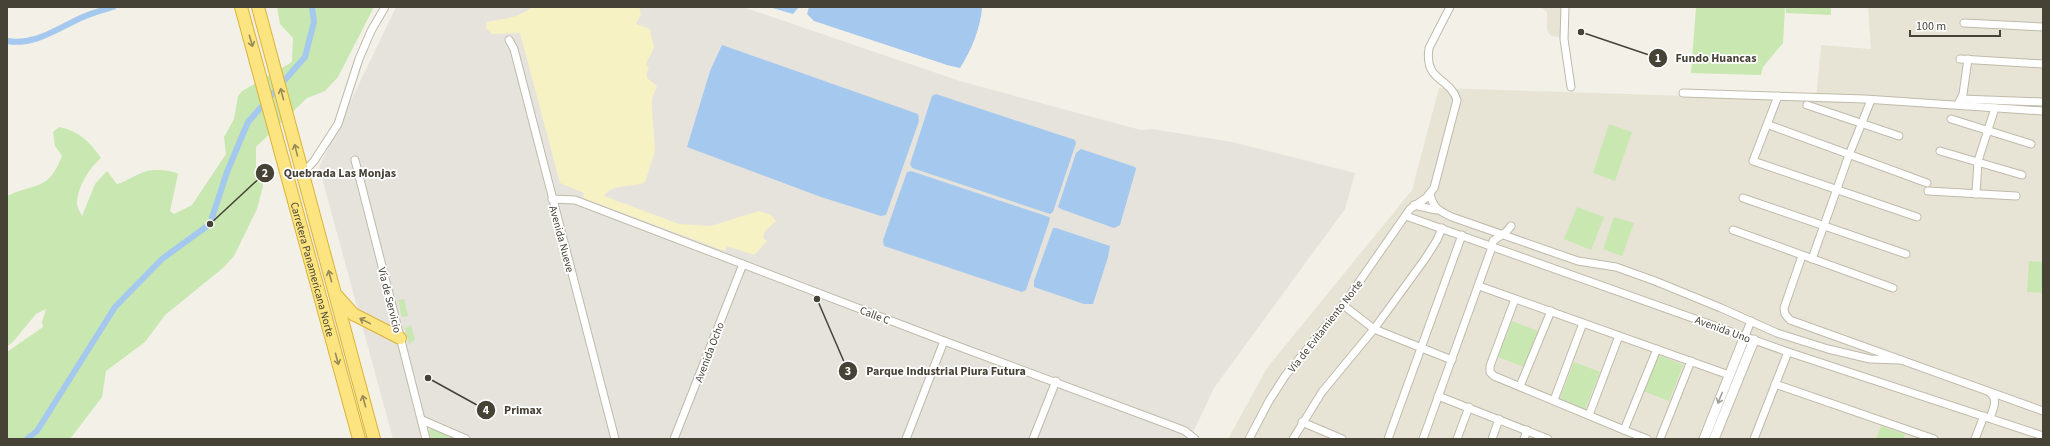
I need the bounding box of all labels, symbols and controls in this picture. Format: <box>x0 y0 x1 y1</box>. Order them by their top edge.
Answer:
scale bar <box>1910 12 2000 38</box>
text: 100 m <box>1916 18 1946 35</box>
one-way arrow <box>248 34 255 47</box>
callout: Fundo Huancas <box>1648 46 1765 70</box>
text: 1 <box>1655 50 1661 67</box>
text: Fundo Huancas <box>1676 50 1756 67</box>
one-way arrow <box>278 88 286 101</box>
one-way arrow <box>292 144 300 157</box>
callout: Quebrada Las Monjas <box>255 161 404 185</box>
text: 2 <box>262 165 268 182</box>
text: Quebrada Las Monjas <box>284 165 396 182</box>
street label: Carretera Panamericana Norte <box>287 200 338 339</box>
street label: Avenida Nueve <box>545 204 578 275</box>
street label: Vía de Servicio <box>374 266 405 334</box>
one-way arrow <box>325 270 333 283</box>
street label: Vía de Evitamiento Norte <box>1285 277 1367 376</box>
street label: Calle C <box>857 303 892 328</box>
street label: Avenida Uno <box>1693 312 1753 346</box>
one-way arrow <box>359 317 371 324</box>
street label: Avenida Ocho <box>691 320 728 384</box>
one-way arrow <box>334 352 341 365</box>
callout: Parque Industrial Piura Futura <box>838 359 1033 383</box>
text: 3 <box>845 363 851 380</box>
text: Parque Industrial Piura Futura <box>866 363 1026 380</box>
one-way arrow <box>1715 392 1723 404</box>
one-way arrow <box>359 395 367 408</box>
callout: Primax <box>476 398 550 422</box>
text: 4 <box>483 402 490 419</box>
text: Primax <box>504 402 542 419</box>

